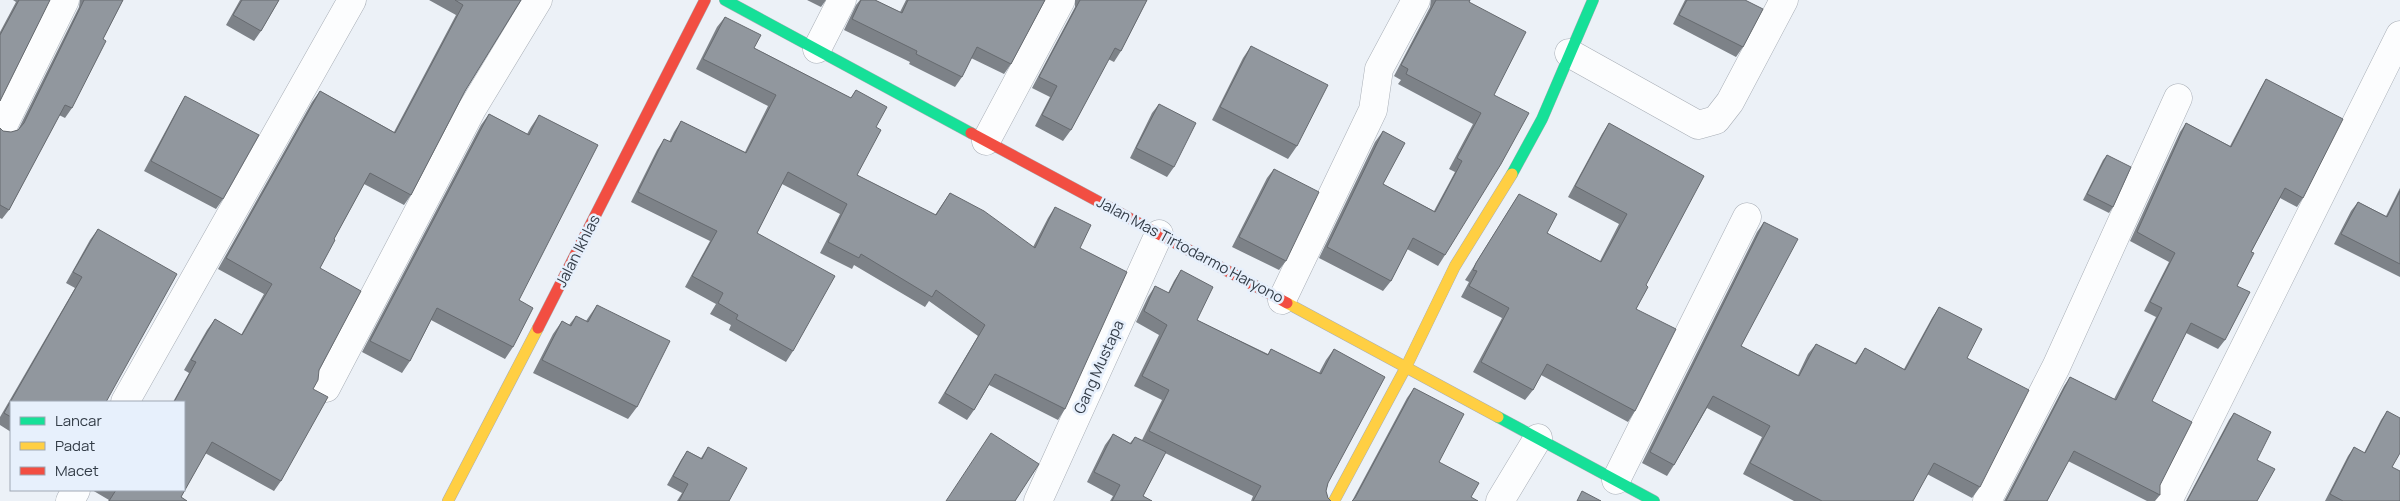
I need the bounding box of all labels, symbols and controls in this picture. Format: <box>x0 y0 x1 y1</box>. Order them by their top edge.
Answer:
street label: Jalan Mas Tirtodarmo Haryono <box>1093 191 1287 308</box>
street label: Jalan Ikhlas <box>550 211 605 291</box>
street label: Gang Mustapa <box>1068 317 1129 417</box>
legend <box>10 401 185 491</box>
text: Lancar <box>55 410 102 431</box>
text: Padat <box>55 435 95 456</box>
text: Macet <box>55 460 99 481</box>

